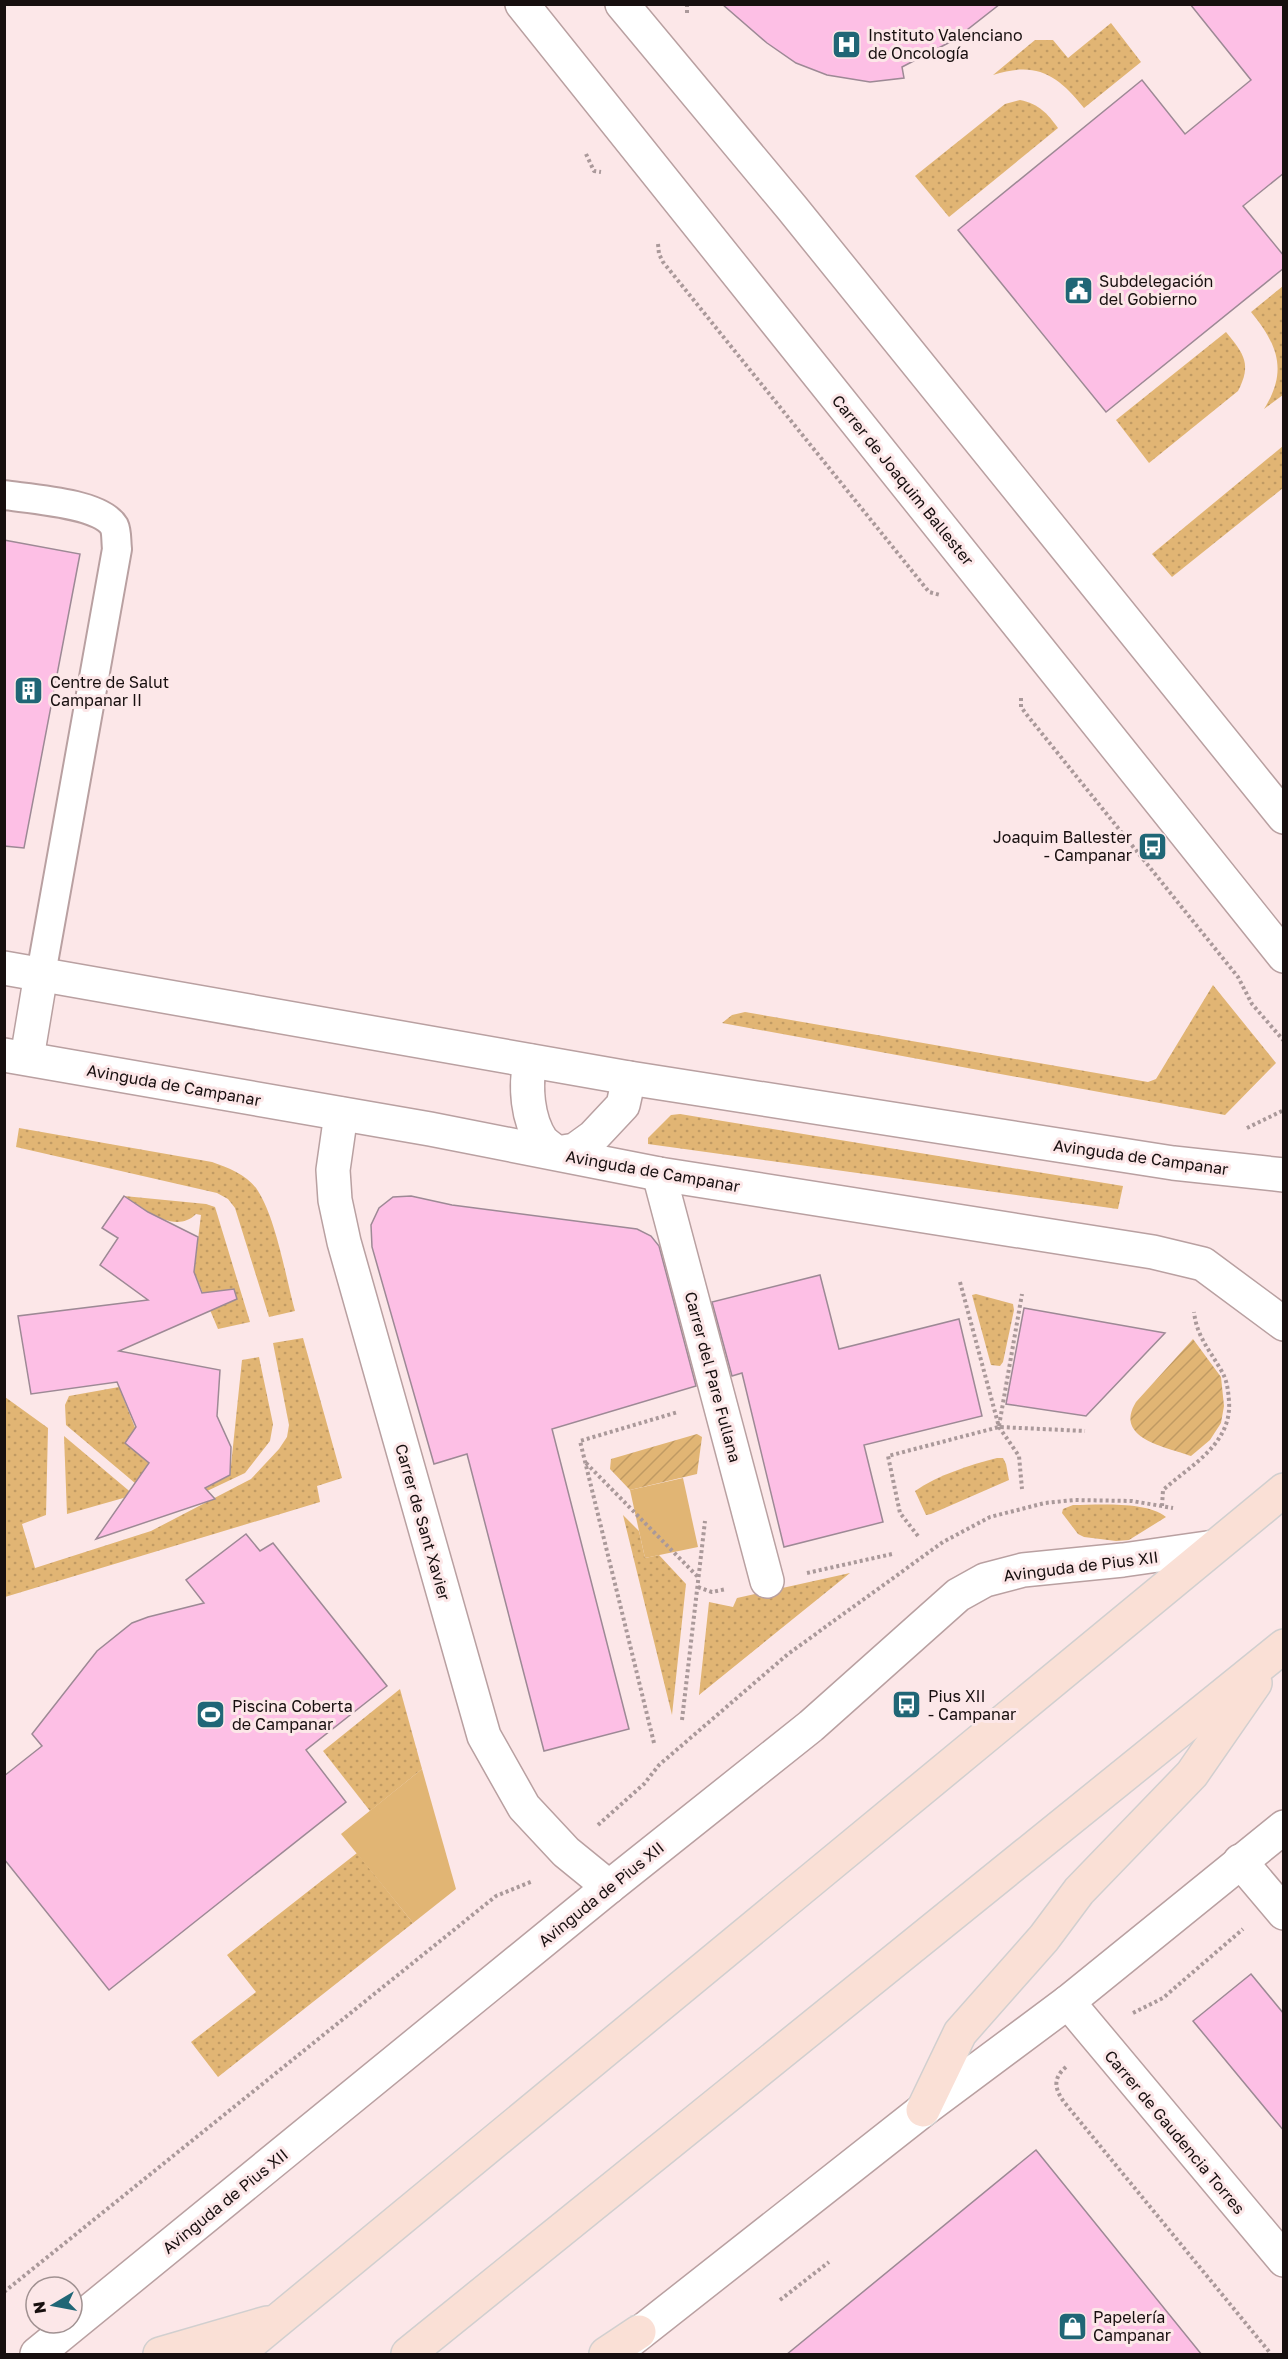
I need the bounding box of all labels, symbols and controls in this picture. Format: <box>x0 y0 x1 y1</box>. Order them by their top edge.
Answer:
place label: Instituto Valenciano de Oncología <box>868 25 1022 63</box>
hospital icon: Instituto Valenciano de Oncología <box>831 28 863 60</box>
place label: Subdelegación del Gobierno <box>1099 271 1213 309</box>
public building icon: Subdelegación del Gobierno <box>1062 274 1094 306</box>
street label: Carrer de Joaquim Ballester <box>828 391 978 569</box>
place label: Centre de Salut Campanar II <box>50 672 169 710</box>
building icon: Centre de Salut Campanar II <box>13 675 45 707</box>
place label: Joaquim Ballester - Campanar <box>993 827 1132 865</box>
bus stop icon: Joaquim Ballester - Campanar <box>1137 830 1169 862</box>
street label: Avinguda de Campanar <box>85 1060 263 1110</box>
street label: Avinguda de Campanar <box>1052 1135 1230 1179</box>
street label: Avinguda de Campanar <box>564 1146 742 1196</box>
street label: Carrer del Pare Fullana <box>681 1289 745 1465</box>
street label: Carrer de Sant Xavier <box>391 1441 455 1603</box>
street label: Avinguda de Pius XII <box>1002 1547 1160 1585</box>
place label: Pius XII - Campanar <box>928 1686 1016 1724</box>
bus stop icon: Pius XII - Campanar <box>891 1689 923 1721</box>
place label: Piscina Coberta de Campanar <box>232 1696 353 1734</box>
sports icon: Piscina Coberta de Campanar <box>195 1699 227 1731</box>
street label: Avinguda de Pius XII <box>534 1837 668 1951</box>
street label: Carrer de Gaudencia Torres <box>1100 2046 1250 2218</box>
street label: Avinguda de Pius XII <box>158 2144 292 2258</box>
north arrow <box>24 2275 84 2335</box>
text: N <box>28 2300 50 2315</box>
place label: Papelería Campanar <box>1093 2307 1171 2345</box>
shop icon: Papelería Campanar <box>1056 2310 1088 2342</box>

